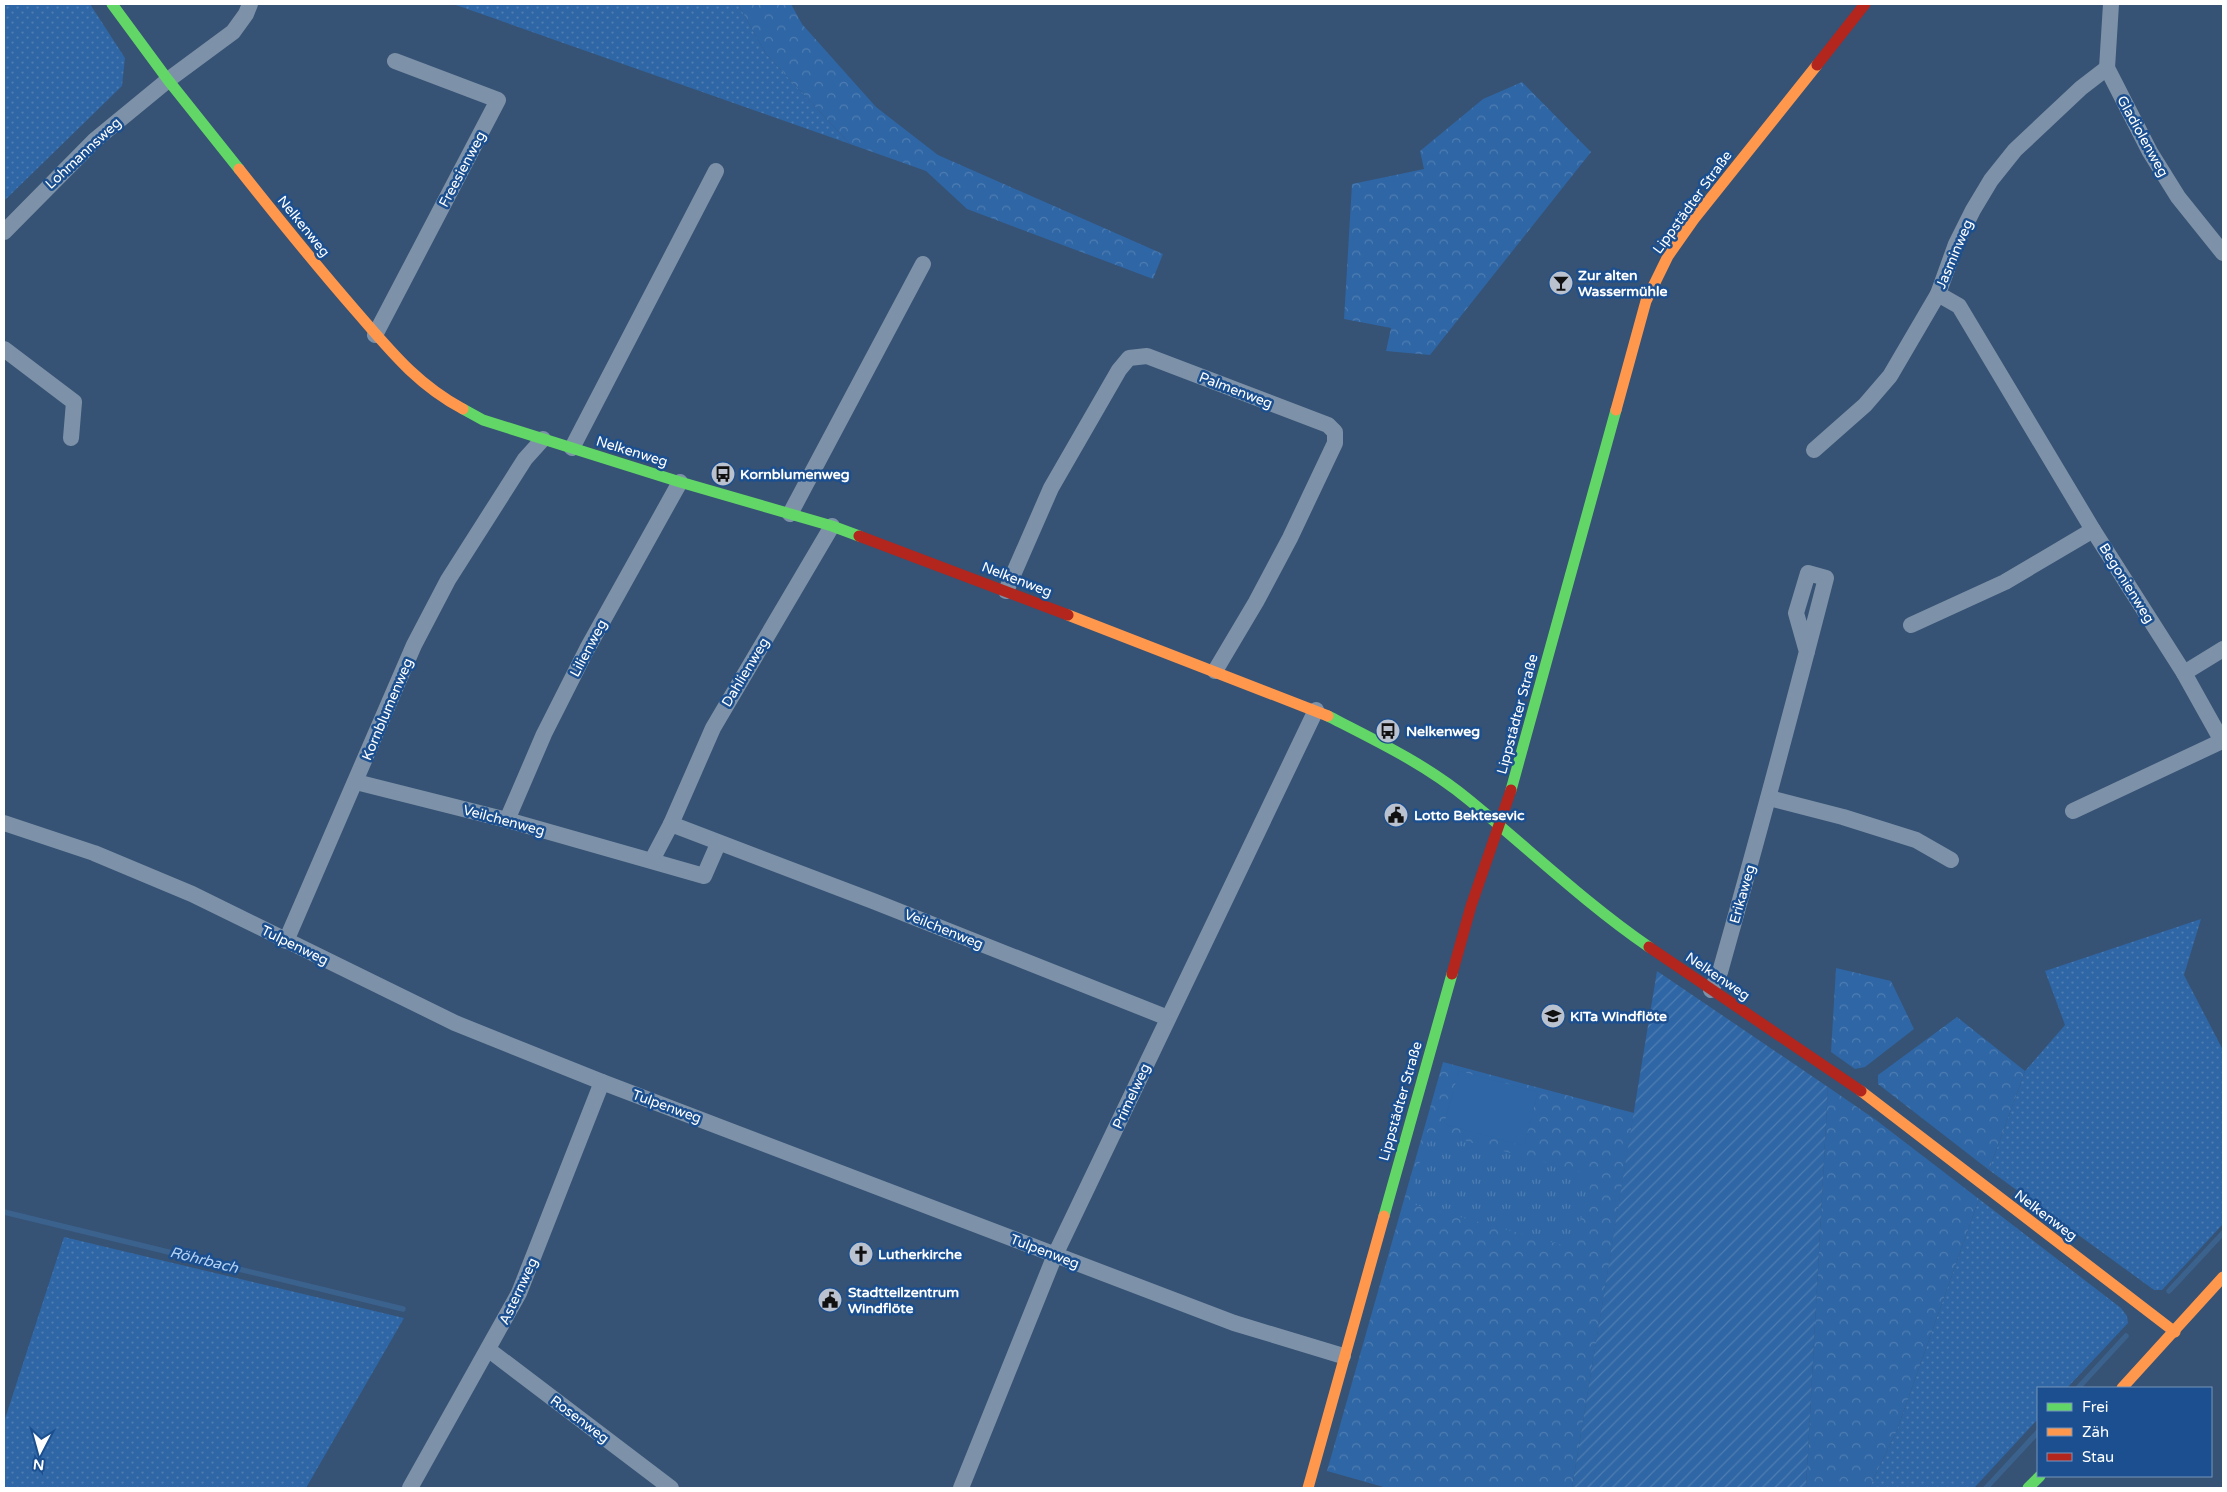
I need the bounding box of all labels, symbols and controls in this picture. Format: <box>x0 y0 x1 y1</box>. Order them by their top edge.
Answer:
street label: Gladiolenweg <box>2113 93 2172 180</box>
street label: Lohmannsweg <box>42 114 125 193</box>
street label: Freesienweg <box>435 128 490 210</box>
street label: Lippstädter Straße <box>1649 147 1736 257</box>
street label: Nelkenweg <box>274 192 334 260</box>
street label: Jasminweg <box>1932 217 1977 291</box>
place label: Zur alten Wassermühle <box>1578 267 1668 300</box>
bar icon: Zur alten Wassermühle <box>1548 270 1574 296</box>
street label: Palmenweg <box>1197 369 1275 412</box>
street label: Nelkenweg <box>594 433 670 470</box>
bus stop icon: Kornblumenweg <box>710 461 736 487</box>
place label: Kornblumenweg <box>740 466 850 483</box>
street label: Begonienweg <box>2095 540 2158 626</box>
street label: Nelkenweg <box>979 558 1054 601</box>
street label: Lilienweg <box>566 617 611 680</box>
street label: Dahlienweg <box>718 635 773 710</box>
street label: Lippstädter Straße <box>1493 652 1542 776</box>
street label: Kornblumenweg <box>358 655 417 763</box>
bus stop icon: Nelkenweg <box>1375 718 1401 744</box>
place label: Nelkenweg <box>1406 723 1480 740</box>
street label: Veilchenweg <box>461 801 547 840</box>
public building icon: Lotto Bektesevic <box>1383 802 1409 828</box>
place label: Lotto Bektesevic <box>1414 807 1525 824</box>
street label: Erikaweg <box>1726 863 1759 926</box>
street label: Veilchenweg <box>902 906 986 953</box>
street label: Tulpenweg <box>258 922 331 969</box>
street label: Nelkenweg <box>1682 949 1753 1004</box>
school or university icon: KiTa Windflöte <box>1540 1003 1566 1029</box>
place label: KiTa Windflöte <box>1570 1008 1667 1025</box>
street label: Lippstädter Straße <box>1375 1039 1426 1163</box>
street label: Primelweg <box>1109 1061 1154 1132</box>
street label: Tulpenweg <box>630 1086 704 1127</box>
street label: Nelkenweg <box>2011 1186 2080 1244</box>
street label: Tulpenweg <box>1008 1231 1082 1272</box>
church icon: Lutherkirche <box>848 1241 874 1267</box>
water label: Röhrbach <box>168 1243 241 1277</box>
place label: Lutherkirche <box>878 1246 962 1263</box>
street label: Asternweg <box>496 1255 541 1327</box>
place label: Stadtteilzentrum Windflöte <box>848 1284 959 1317</box>
public building icon: Stadtteilzentrum Windflöte <box>817 1287 843 1313</box>
legend <box>2037 1387 2212 1477</box>
street label: Rosenweg <box>547 1392 612 1447</box>
text: Frei <box>2082 1398 2108 1416</box>
text: Zäh <box>2082 1423 2109 1441</box>
north arrow <box>15 1427 65 1477</box>
text: Stau <box>2082 1448 2114 1466</box>
text: N <box>32 1455 45 1473</box>

